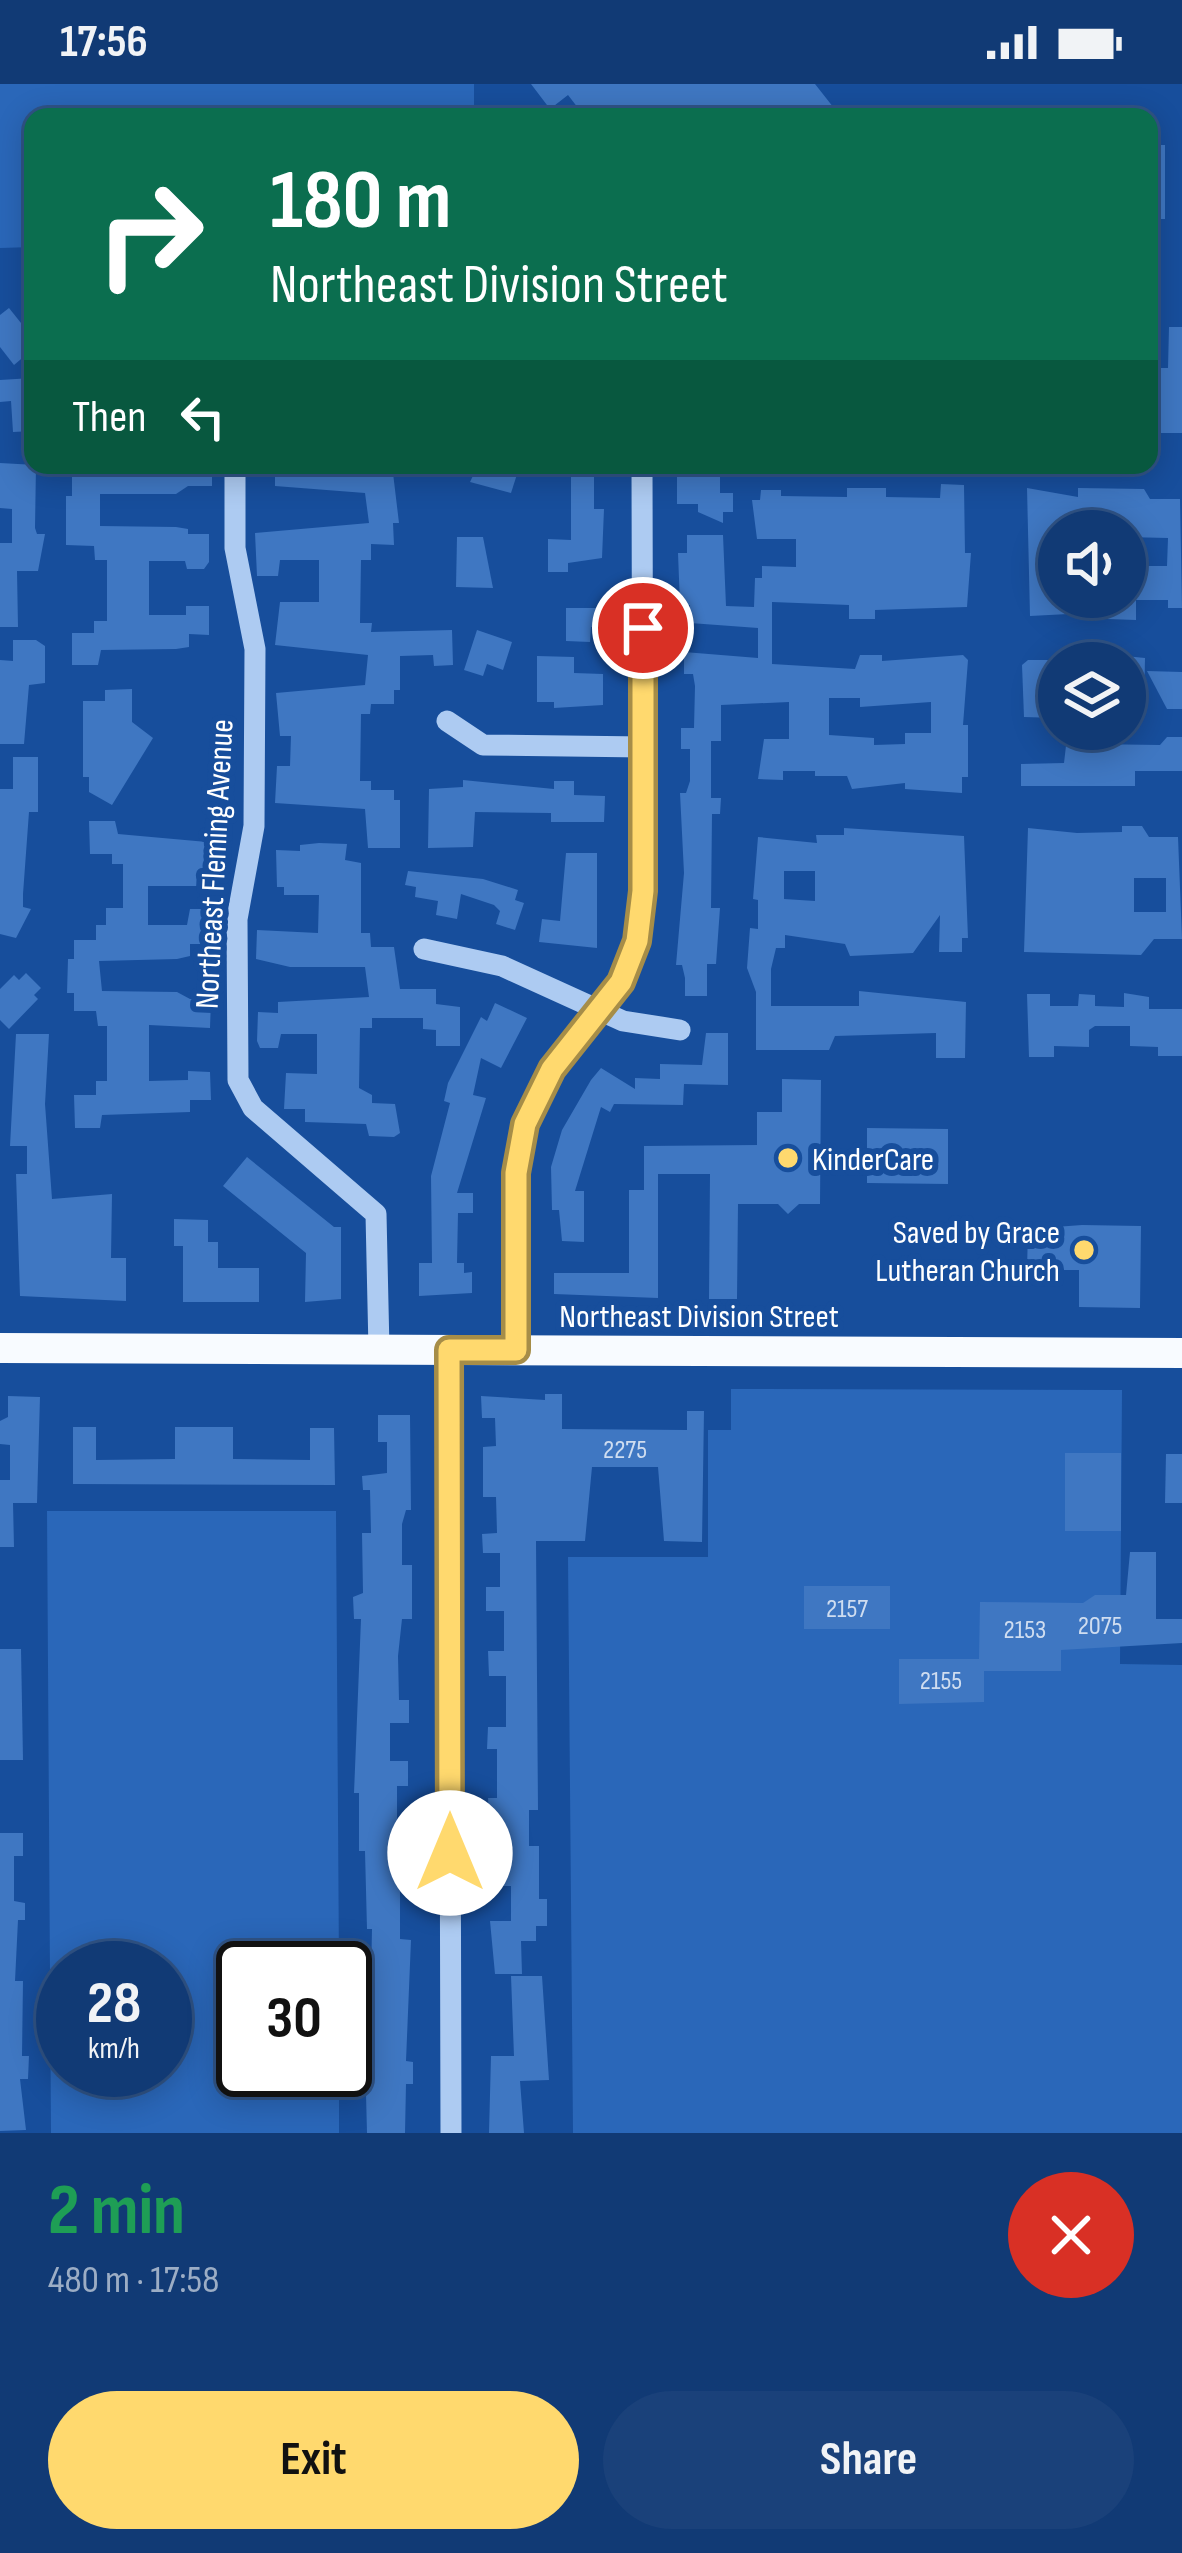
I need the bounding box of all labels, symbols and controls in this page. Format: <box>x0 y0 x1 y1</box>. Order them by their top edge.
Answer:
text: 17:56 <box>60 15 148 70</box>
text: 180 m <box>270 151 451 252</box>
icon: right <box>72 156 228 312</box>
text: Northeast Division Street <box>270 253 728 318</box>
icon: left <box>170 384 236 450</box>
text: Then <box>72 390 146 445</box>
map controls <box>1038 510 1146 750</box>
button: sound <box>1038 510 1146 618</box>
pin <box>592 577 694 679</box>
icon: arrive <box>610 595 676 661</box>
button: layers <box>1038 642 1146 750</box>
street label: Northeast Fleming Avenue <box>187 718 243 1010</box>
place label: KinderCare <box>812 1140 934 1180</box>
marker: KinderCare <box>775 1145 801 1171</box>
place label: Saved by Grace Lutheran Church <box>875 1213 1060 1291</box>
marker: Saved by Grace Lutheran Church <box>1071 1237 1097 1263</box>
street label: Northeast Division Street <box>559 1297 839 1337</box>
house number: 2275 <box>603 1434 647 1466</box>
house number: 2157 <box>826 1593 868 1625</box>
house number: 2075 <box>1078 1610 1122 1642</box>
house number: 2153 <box>1004 1614 1046 1646</box>
house number: 2155 <box>920 1665 962 1697</box>
position arrow <box>387 1790 513 1916</box>
speed limit sign: 30 <box>216 1941 372 2097</box>
text: 28 <box>87 1968 141 2040</box>
text: km/h <box>88 2031 140 2067</box>
text: 2 min <box>48 2168 185 2255</box>
button: close <box>1008 2172 1134 2298</box>
text: 480 m · 17:58 <box>48 2257 219 2304</box>
button: Exit <box>48 2391 579 2529</box>
button: Share <box>603 2391 1134 2529</box>

